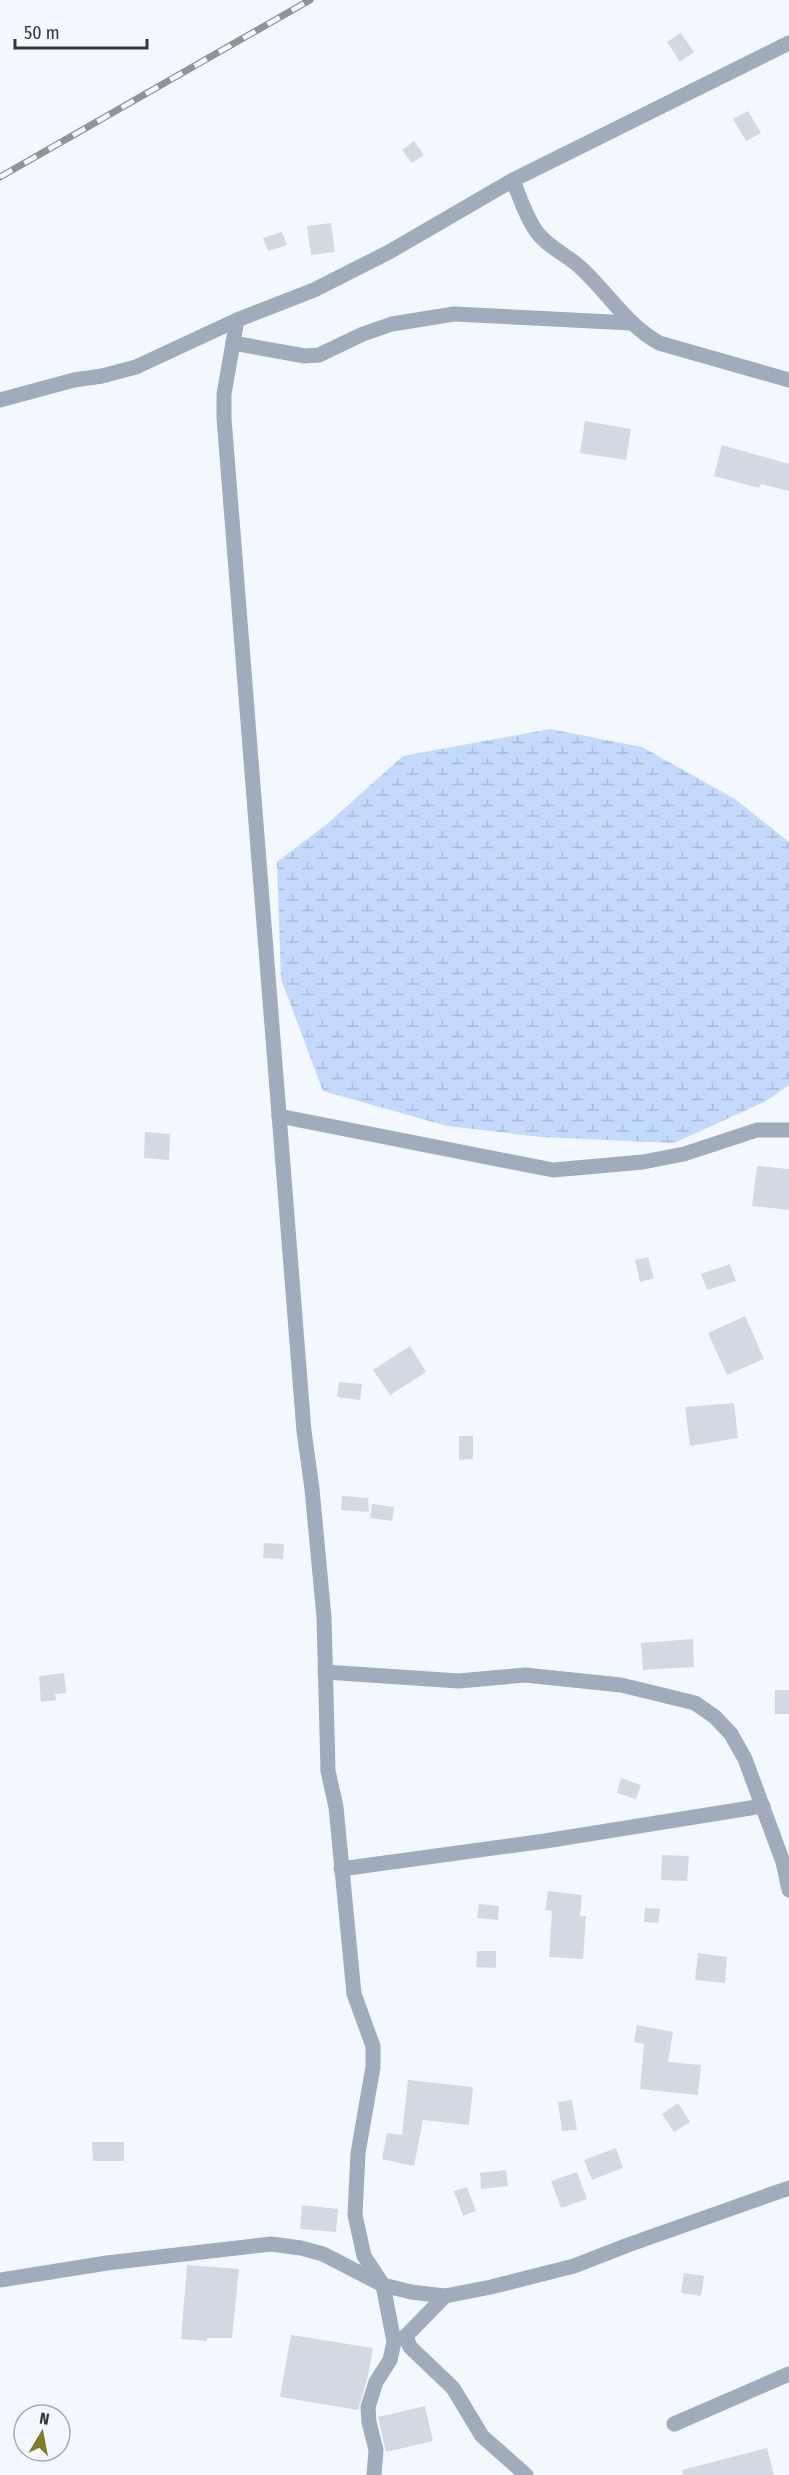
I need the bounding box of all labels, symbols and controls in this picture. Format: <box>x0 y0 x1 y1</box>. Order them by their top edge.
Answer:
scale bar <box>15 12 147 50</box>
text: 50 m <box>24 22 60 44</box>
north arrow <box>12 2403 72 2463</box>
text: N <box>38 2409 51 2429</box>

